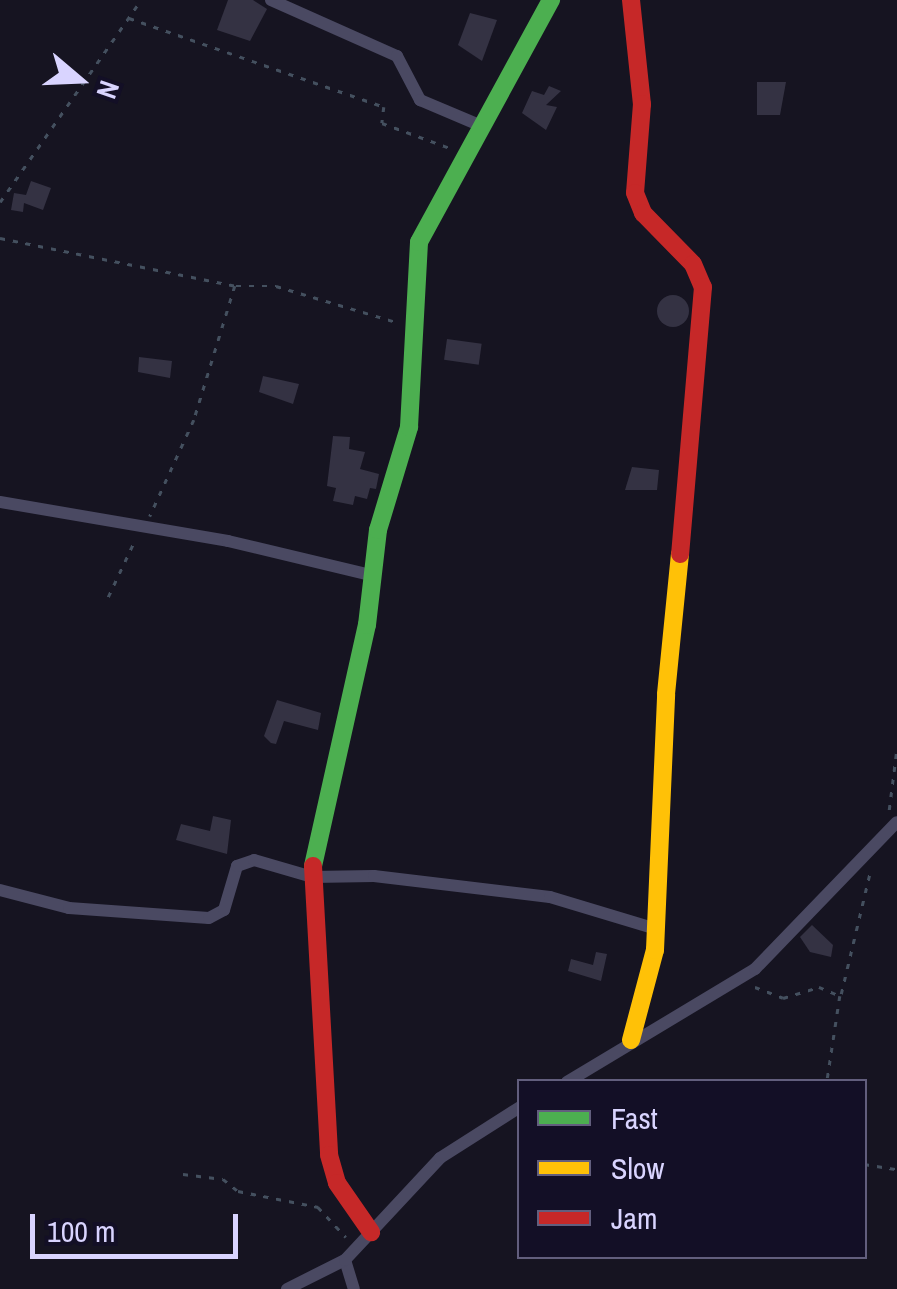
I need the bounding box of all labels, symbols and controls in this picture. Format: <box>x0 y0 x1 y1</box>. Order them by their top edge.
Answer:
north arrow <box>30 30 130 130</box>
text: N <box>88 76 129 104</box>
legend <box>517 1079 867 1259</box>
text: Fast <box>611 1098 658 1138</box>
text: Slow <box>611 1148 664 1188</box>
scale bar <box>35 1194 242 1256</box>
text: Jam <box>611 1198 657 1238</box>
text: 100 m <box>47 1211 115 1251</box>

